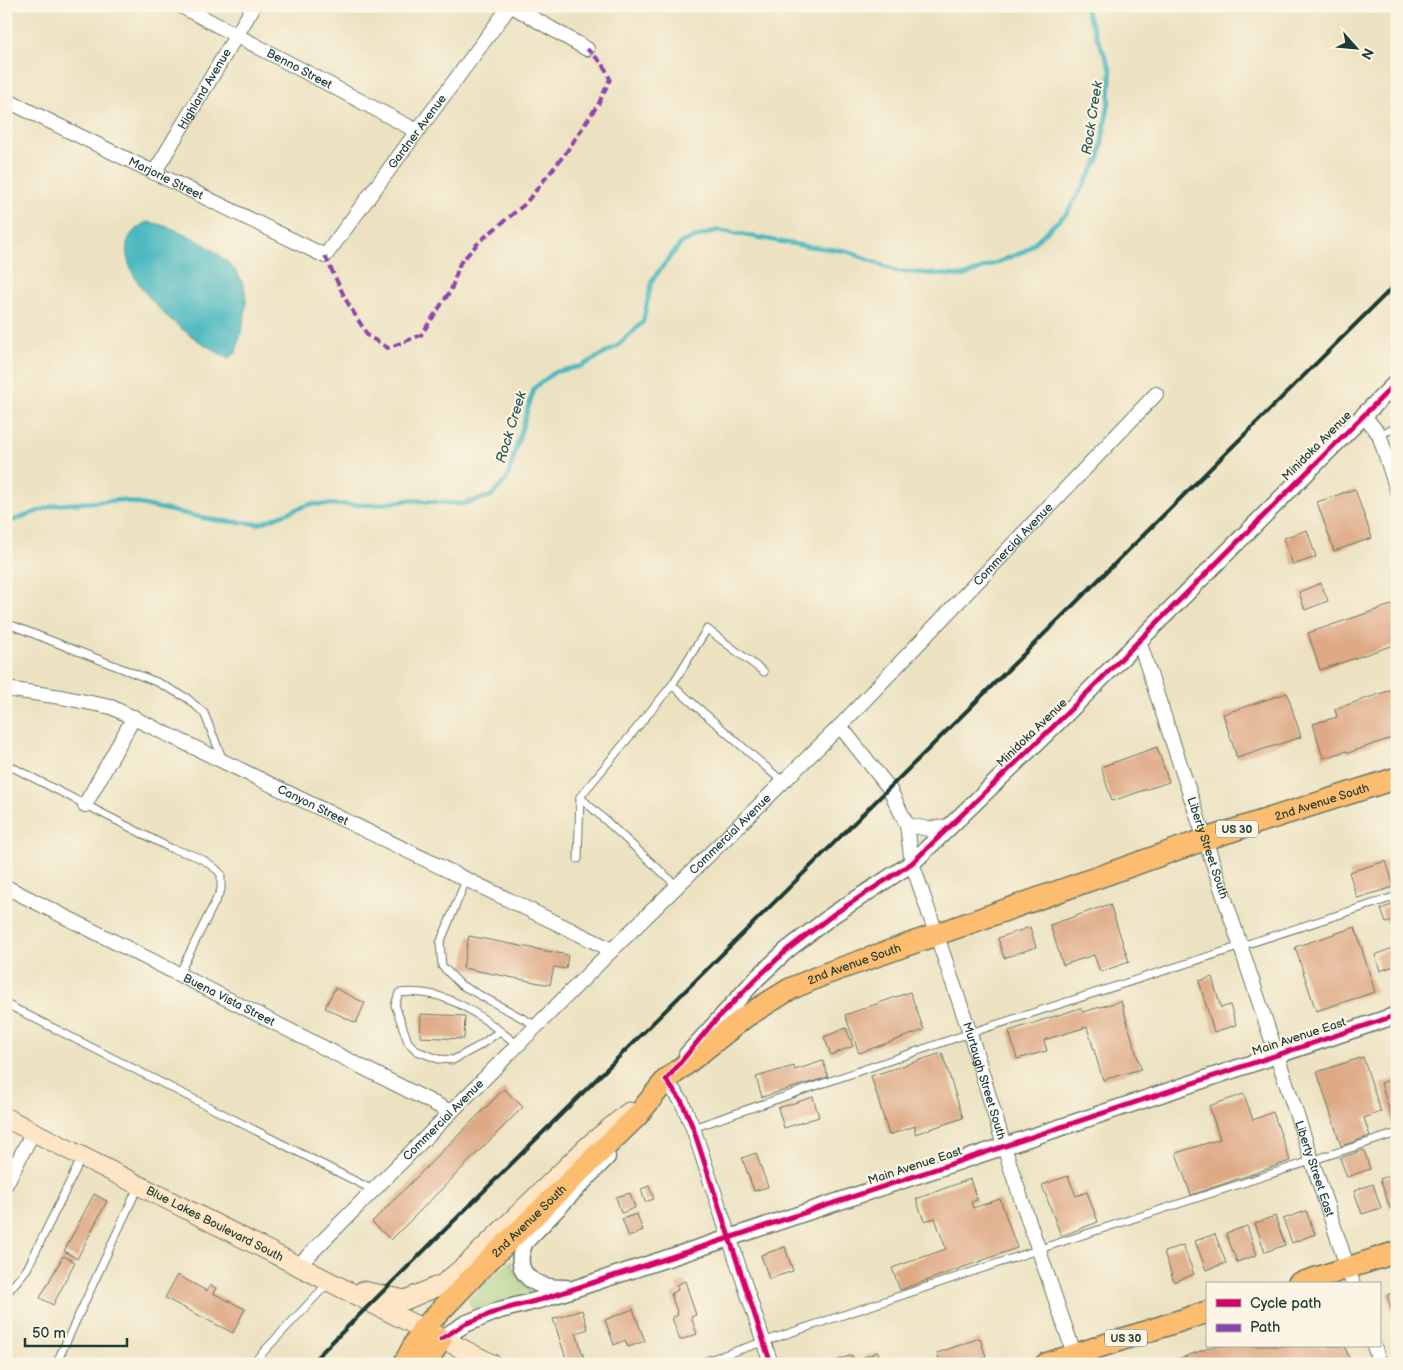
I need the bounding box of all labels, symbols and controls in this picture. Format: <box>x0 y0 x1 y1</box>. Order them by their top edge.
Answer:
north arrow <box>1330 22 1380 72</box>
street label: Benno Street <box>264 45 335 92</box>
text: N <box>1357 45 1377 62</box>
street label: Highland Avenue <box>174 46 234 132</box>
water label: Rock Creek <box>1078 79 1106 156</box>
street label: Gardner Avenue <box>385 91 450 172</box>
street label: Marjorie Street <box>126 154 206 203</box>
water label: Rock Creek <box>492 388 530 465</box>
street label: Minidoka Avenue <box>1279 408 1355 484</box>
street label: Commercial Avenue <box>970 500 1056 589</box>
street label: Minidoka Avenue <box>994 696 1070 770</box>
street label: 2nd Avenue South <box>1273 780 1371 824</box>
street label: Canyon Street <box>275 781 351 829</box>
street label: Commercial Avenue <box>686 791 774 877</box>
street label: Liberty Street South <box>1184 795 1232 901</box>
road number: US 30 <box>1216 821 1258 838</box>
street label: 2nd Avenue South <box>805 940 903 988</box>
street label: Buena Vista Street <box>181 970 278 1029</box>
street label: Main Avenue East <box>1250 1015 1348 1059</box>
street label: Murtaugh Street South <box>959 1020 1009 1142</box>
street label: Commercial Avenue <box>400 1076 487 1164</box>
street label: Liberty Street East <box>1292 1119 1338 1219</box>
street label: Main Avenue East <box>866 1144 964 1188</box>
street label: 2nd Avenue South <box>488 1181 570 1261</box>
street label: Blue Lakes Boulevard South <box>144 1183 286 1265</box>
legend <box>1206 1282 1380 1348</box>
text: Cycle path <box>1250 1294 1321 1313</box>
scale bar <box>25 1315 128 1347</box>
text: Path <box>1250 1318 1280 1337</box>
text: 50 m <box>32 1324 66 1343</box>
road number: US 30 <box>1105 1330 1147 1346</box>

